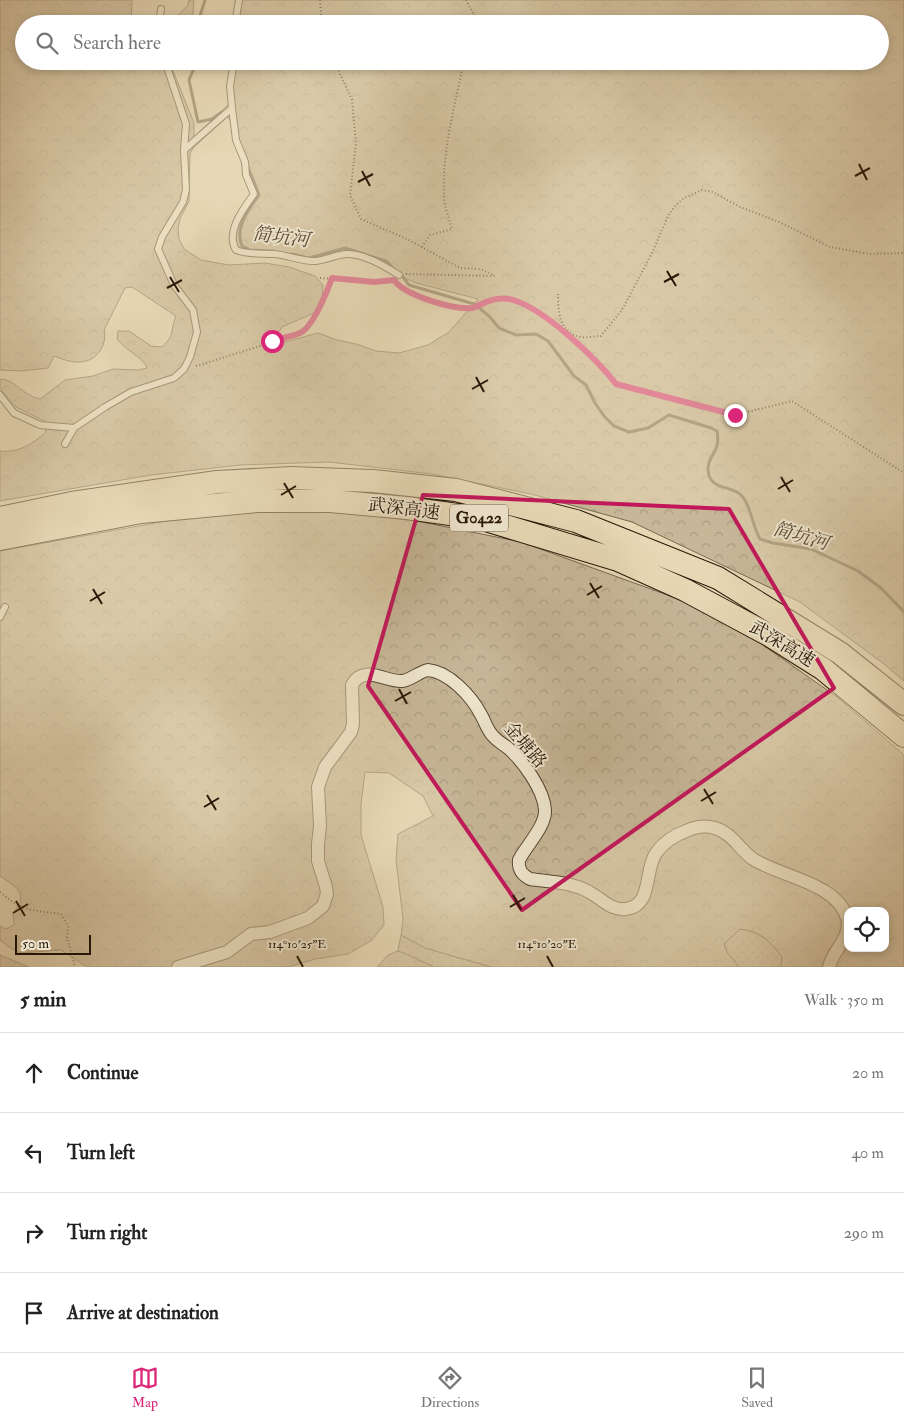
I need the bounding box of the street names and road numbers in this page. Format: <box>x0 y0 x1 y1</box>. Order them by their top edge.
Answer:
street label: 武深高速 <box>367 493 441 525</box>
road number: G0422 <box>450 504 508 532</box>
street label: 武深高速 <box>745 616 819 672</box>
street label: 金塘路 <box>499 717 551 773</box>

